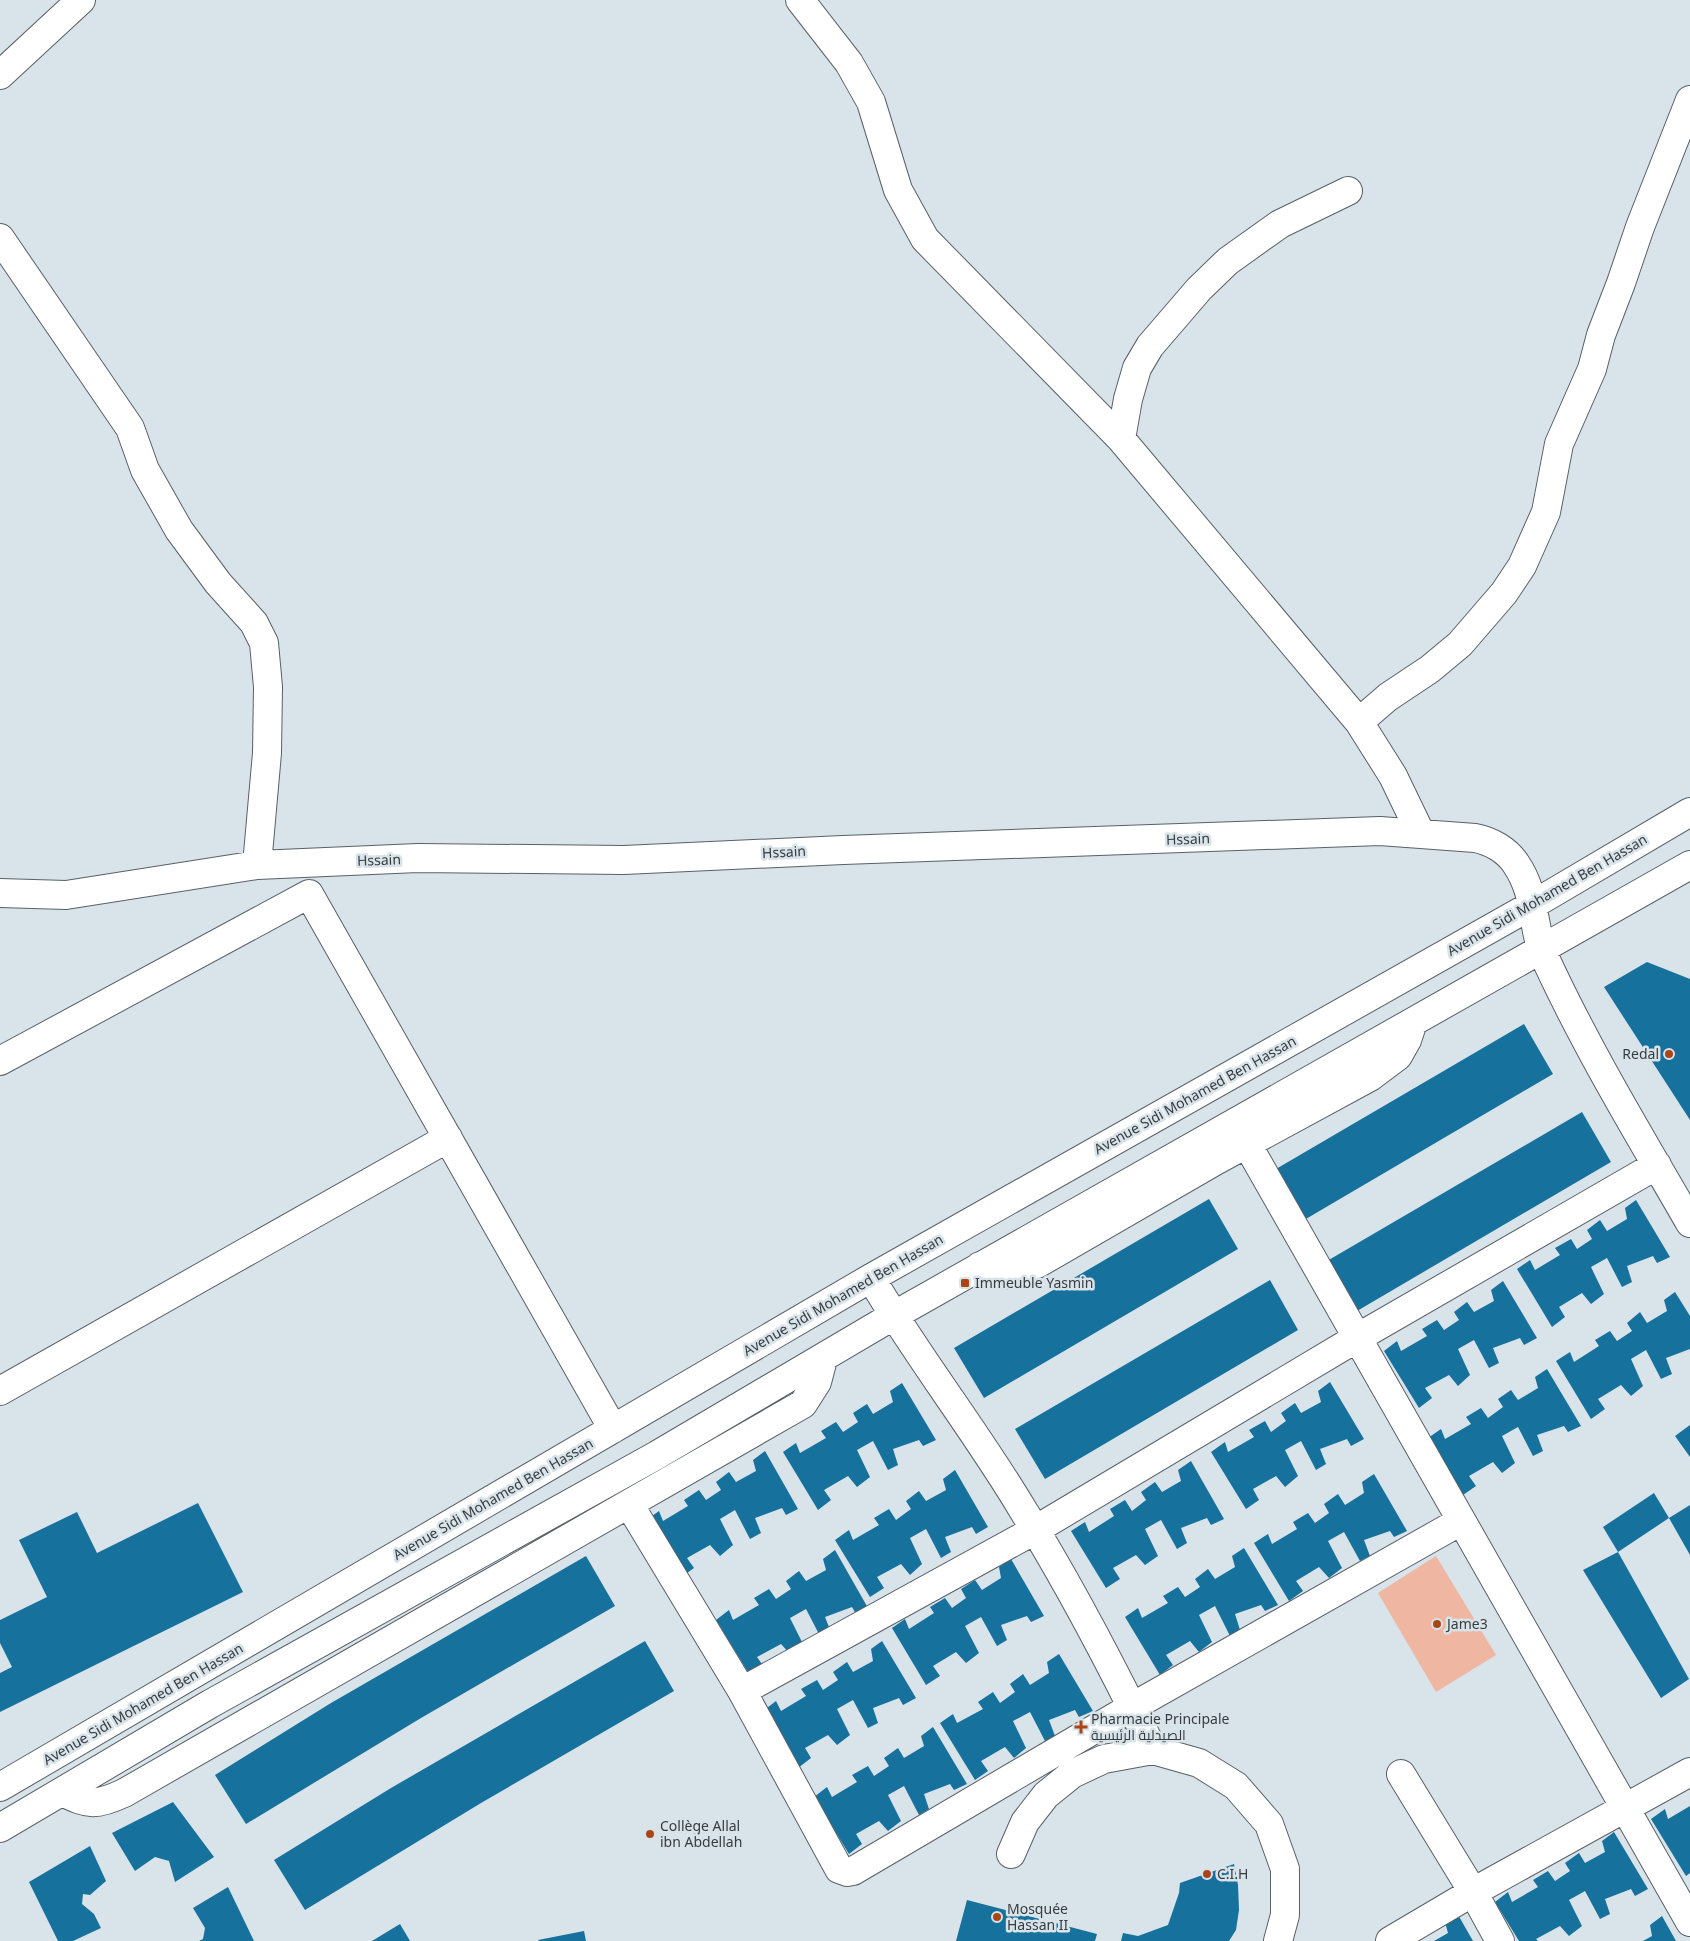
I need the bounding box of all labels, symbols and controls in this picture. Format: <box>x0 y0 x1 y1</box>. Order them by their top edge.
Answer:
street label: Hssain <box>1166 828 1210 849</box>
street label: Avenue Sidi Mohamed Ben Hassan <box>1443 829 1650 960</box>
street label: Hssain <box>762 841 806 862</box>
street label: Hssain <box>357 849 401 870</box>
street label: Avenue Sidi Mohamed Ben Hassan <box>1090 1031 1299 1158</box>
place label: Redal <box>1622 1044 1659 1063</box>
marker: Redal <box>1663 1048 1675 1060</box>
street label: Avenue Sidi Mohamed Ben Hassan <box>739 1229 946 1360</box>
place label: Immeuble Yasmin <box>975 1273 1093 1292</box>
marker: Immeuble Yasmin <box>959 1277 971 1289</box>
street label: Avenue Sidi Mohamed Ben Hassan <box>389 1433 596 1564</box>
place label: Jame3 <box>1445 1614 1488 1633</box>
marker: Jame3 <box>1431 1618 1443 1630</box>
street label: Avenue Sidi Mohamed Ben Hassan <box>39 1638 246 1769</box>
place label: Pharmacie Principale الصيدلية الرئيسية <box>1091 1709 1229 1744</box>
marker: Pharmacie Principale الصيدلية الرئيسية <box>1075 1721 1087 1733</box>
place label: Collège Allal ibn Abdellah <box>660 1816 742 1851</box>
marker: Collège Allal ibn Abdellah <box>644 1828 656 1840</box>
place label: C.I.H <box>1217 1864 1248 1883</box>
marker: C.I.H <box>1201 1868 1213 1880</box>
place label: Mosquée Hassan II <box>1007 1899 1069 1934</box>
marker: Mosquée Hassan II <box>991 1911 1003 1923</box>

